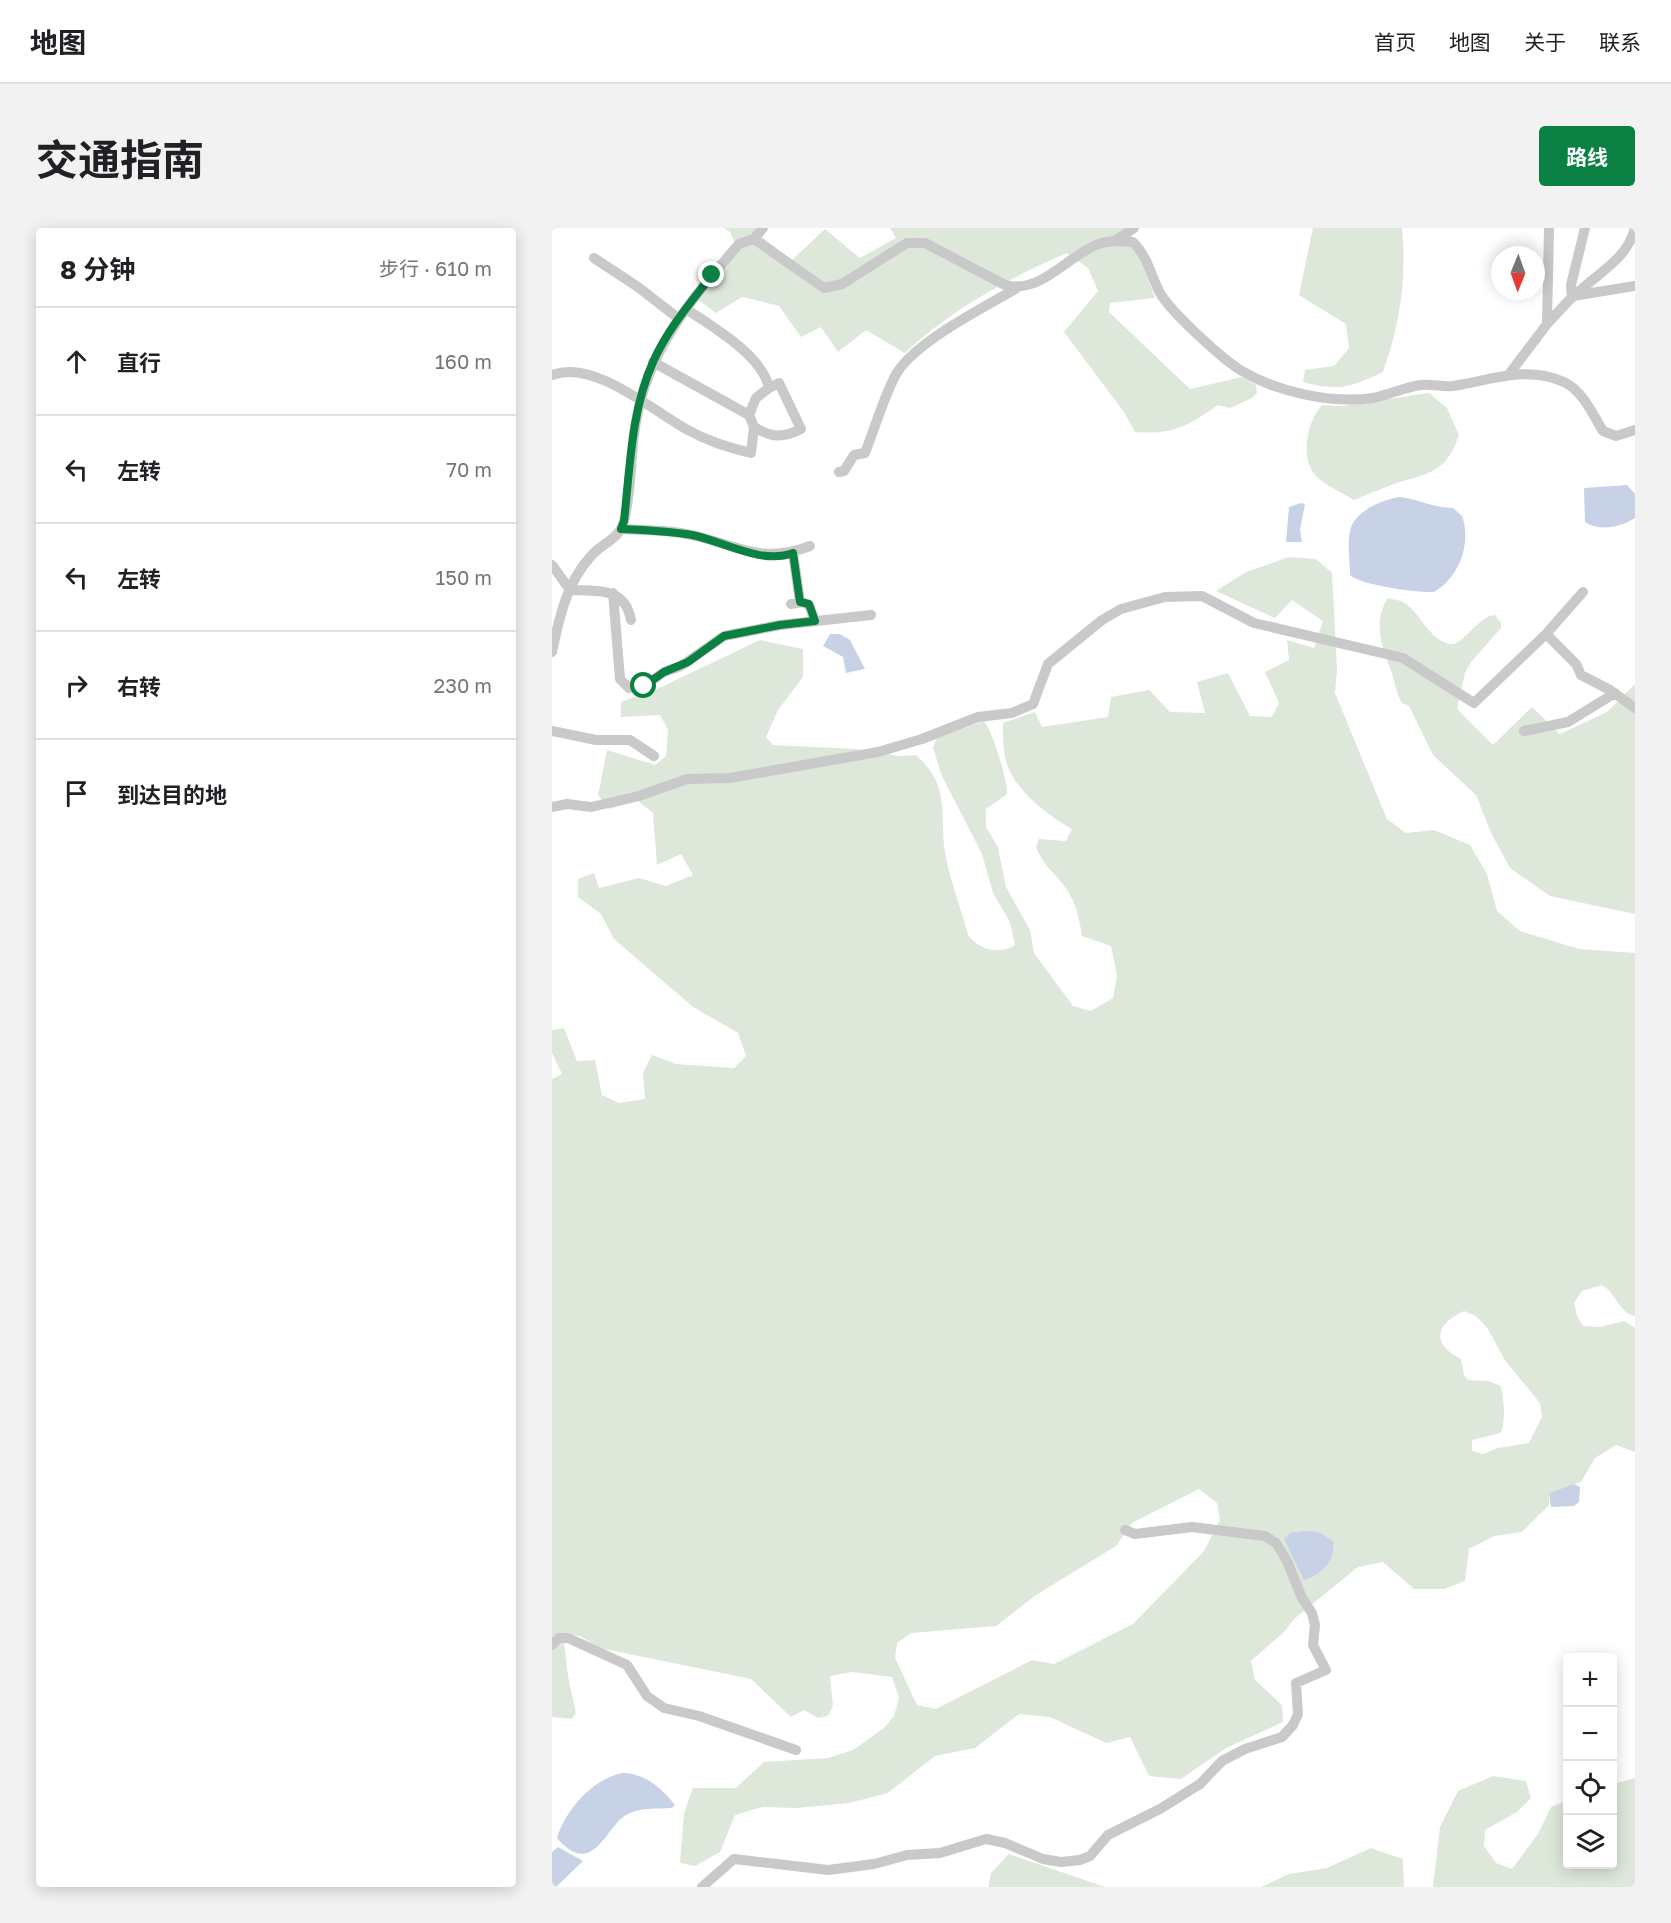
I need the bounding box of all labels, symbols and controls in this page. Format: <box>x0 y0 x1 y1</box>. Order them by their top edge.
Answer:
text: 地图 <box>30 26 86 59</box>
text: 首页 <box>1374 29 1416 55</box>
text: 地图 <box>1449 29 1491 55</box>
text: 关于 <box>1524 29 1566 55</box>
text: 联系 <box>1599 29 1641 55</box>
button: 路线 <box>1539 126 1635 186</box>
text: 交通指南 <box>36 134 204 184</box>
north arrow <box>1491 246 1545 300</box>
text: 8 分钟 <box>60 254 135 285</box>
text: 步行 · 610 m <box>379 256 492 280</box>
route end <box>698 261 724 287</box>
icon: ahead <box>60 345 93 378</box>
text: 直行 <box>117 349 161 376</box>
text: 160 m <box>435 349 492 373</box>
icon: left <box>60 453 93 486</box>
text: 左转 <box>117 457 161 484</box>
text: 70 m <box>446 457 492 481</box>
icon: left <box>60 561 93 594</box>
text: 左转 <box>117 565 161 592</box>
text: 150 m <box>436 565 492 589</box>
icon: right <box>60 669 93 702</box>
route start <box>630 672 656 698</box>
text: 右转 <box>117 673 161 700</box>
text: 230 m <box>434 673 492 697</box>
icon: arrive <box>60 777 93 810</box>
text: 到达目的地 <box>117 781 227 808</box>
map controls <box>1563 1653 1617 1869</box>
button: + <box>1563 1653 1617 1707</box>
button: − <box>1563 1707 1617 1761</box>
button: locate <box>1563 1761 1617 1815</box>
button: layers <box>1563 1815 1617 1869</box>

